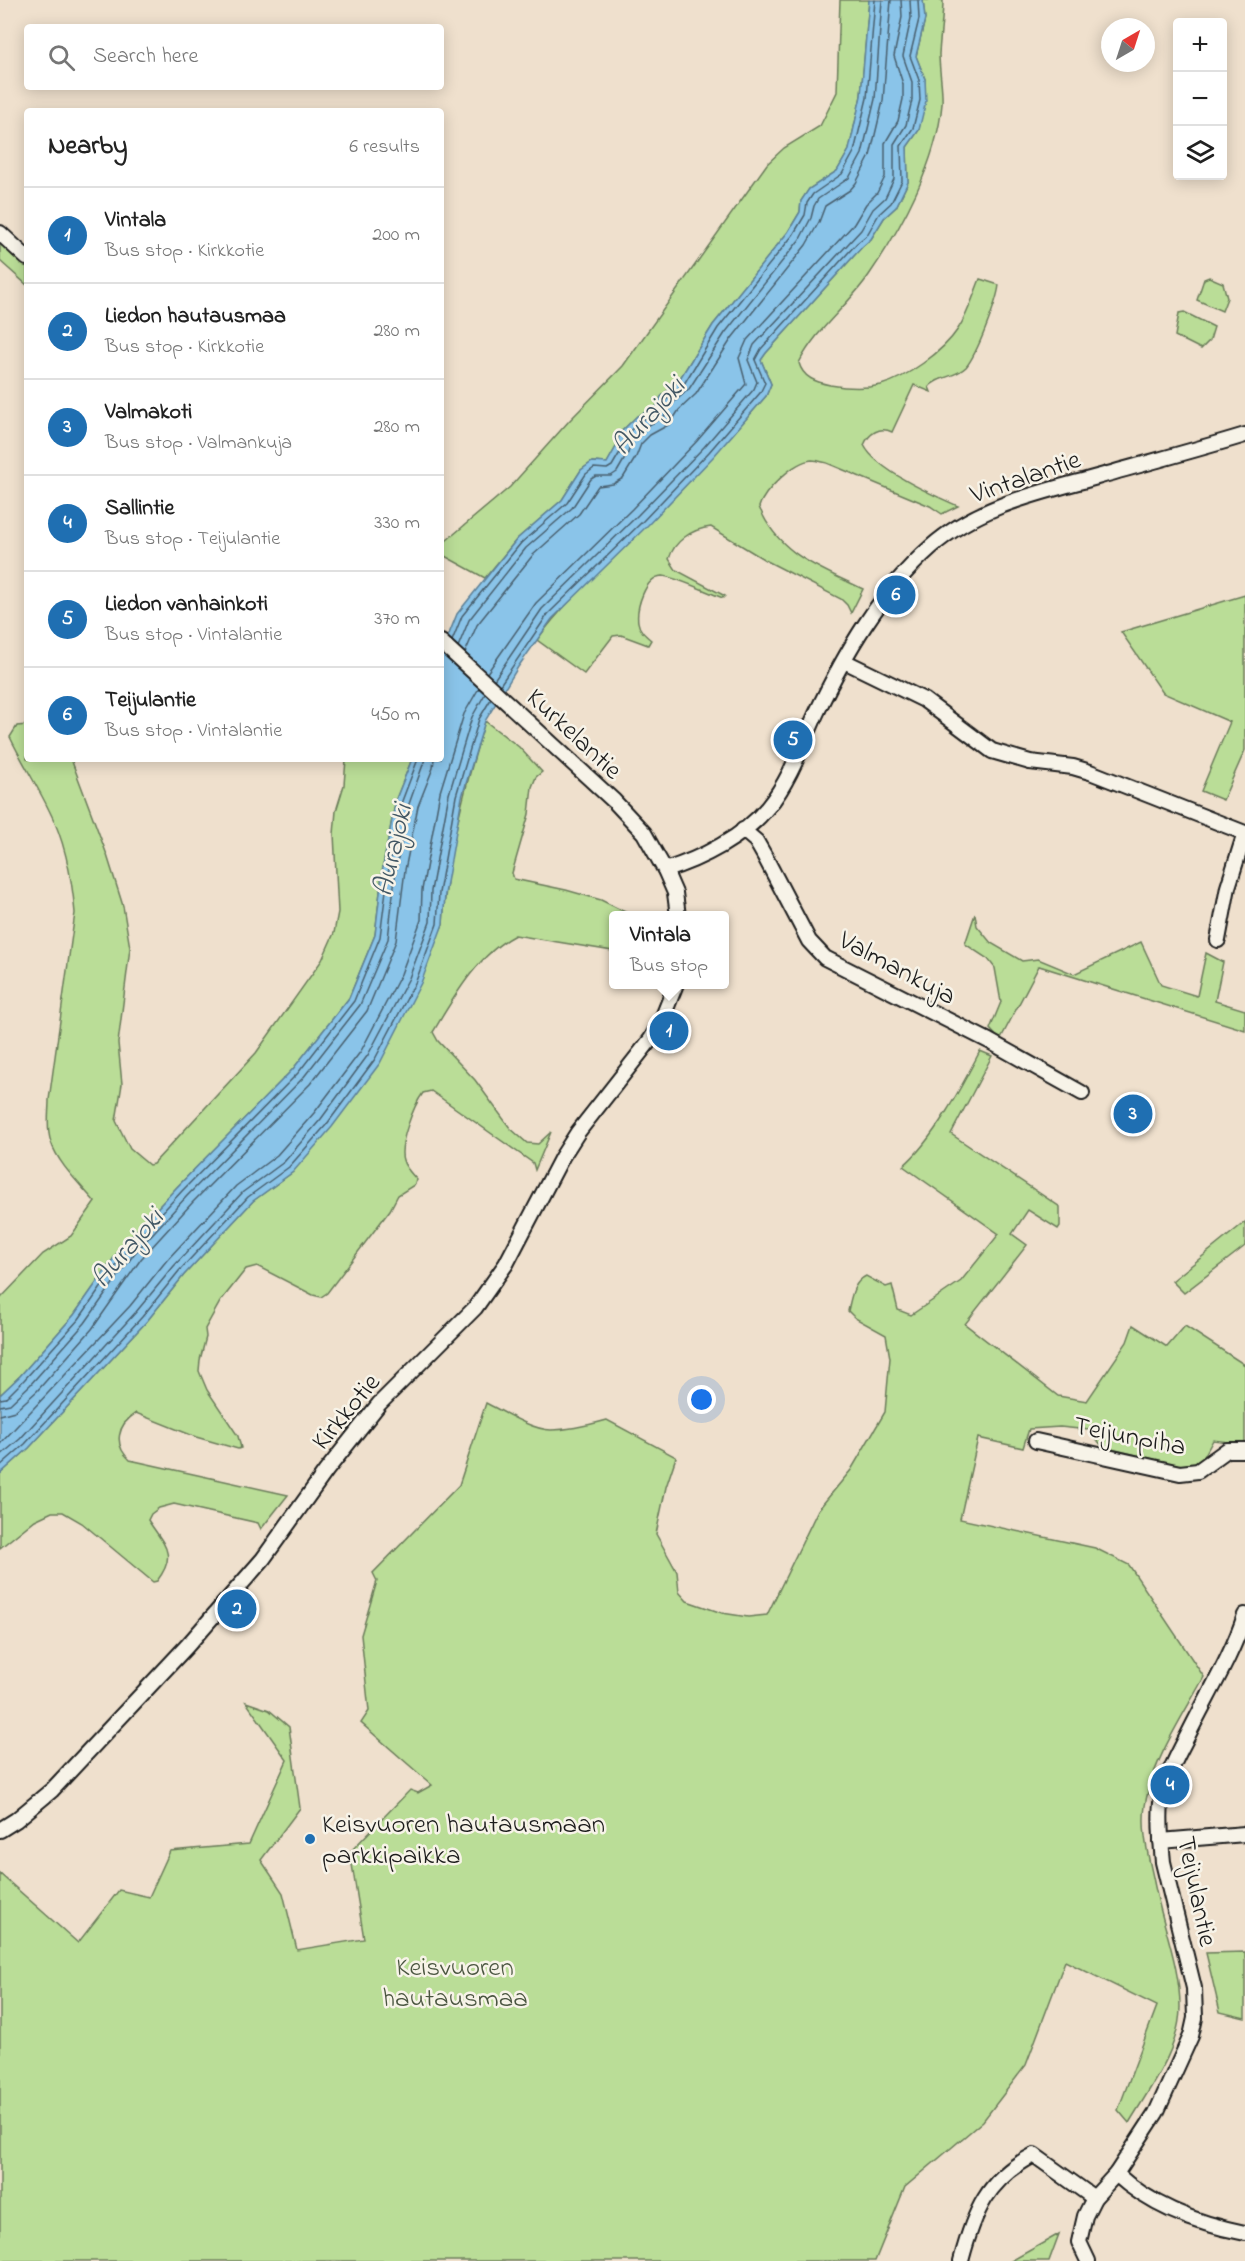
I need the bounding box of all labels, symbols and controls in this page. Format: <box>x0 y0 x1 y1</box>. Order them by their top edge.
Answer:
north arrow <box>1101 18 1155 72</box>
map controls <box>1173 18 1227 180</box>
button: + <box>1173 18 1227 72</box>
search box <box>24 24 444 90</box>
icon: search <box>45 41 78 74</box>
text: Search here <box>93 41 198 73</box>
button: − <box>1173 72 1227 126</box>
button: layers <box>1173 126 1227 180</box>
text: Nearby <box>48 128 127 166</box>
text: 6 results <box>349 133 420 162</box>
text: Vintala <box>105 205 166 237</box>
text: 1 <box>64 221 71 250</box>
text: 200 m <box>372 221 420 250</box>
text: Bus stop · Kirkkotie <box>105 237 264 266</box>
text: Liedon hautausmaa <box>105 301 286 333</box>
text: 2 <box>63 317 72 346</box>
text: 280 m <box>373 317 420 346</box>
text: Bus stop · Kirkkotie <box>105 333 264 362</box>
water label: Aurajoki <box>603 367 698 466</box>
text: Valmakoti <box>105 397 192 429</box>
text: 3 <box>63 413 72 442</box>
text: 280 m <box>373 413 420 442</box>
text: Bus stop · Valmankuja <box>105 429 292 458</box>
street label: Vintalantie <box>964 441 1087 516</box>
text: Sallintie <box>105 493 174 525</box>
text: 4 <box>63 509 72 538</box>
text: 330 m <box>374 509 420 538</box>
text: Bus stop · Teijulantie <box>105 525 280 554</box>
pin: 6 <box>876 572 916 618</box>
text: Liedon vanhainkoti <box>105 589 268 621</box>
text: 5 <box>62 605 73 634</box>
text: 370 m <box>374 605 420 634</box>
text: Bus stop · Vintalantie <box>105 621 282 650</box>
street label: Kurkelantie <box>516 680 631 790</box>
text: Teijulantie <box>105 685 196 717</box>
text: 6 <box>63 701 72 730</box>
text: 450 m <box>371 701 420 730</box>
text: Bus stop · Vintalantie <box>105 717 282 746</box>
pin: 5 <box>774 718 812 762</box>
water label: Aurajoki <box>364 798 426 901</box>
popup <box>609 911 729 989</box>
text: Vintala <box>630 920 691 952</box>
street label: Valmankuja <box>830 922 962 1016</box>
text: Bus stop <box>630 952 708 981</box>
pin: 1 <box>650 1008 688 1054</box>
pin: 3 <box>1114 1092 1152 1136</box>
water label: Aurajoki <box>82 1198 177 1298</box>
street label: Kirkkotie <box>303 1365 391 1460</box>
your location <box>687 1385 716 1414</box>
street label: Teijunpiha <box>1070 1407 1189 1467</box>
pin: 2 <box>218 1586 256 1632</box>
pin: 4 <box>1150 1762 1190 1808</box>
place label: Keisvuoren hautausmaan parkkipaikka <box>322 1806 605 1876</box>
marker: Keisvuoren hautausmaan parkkipaikka <box>303 1832 317 1846</box>
street label: Teijulantie <box>1165 1833 1226 1951</box>
park label: Keisvuoren hautausmaa <box>382 1949 528 2019</box>

